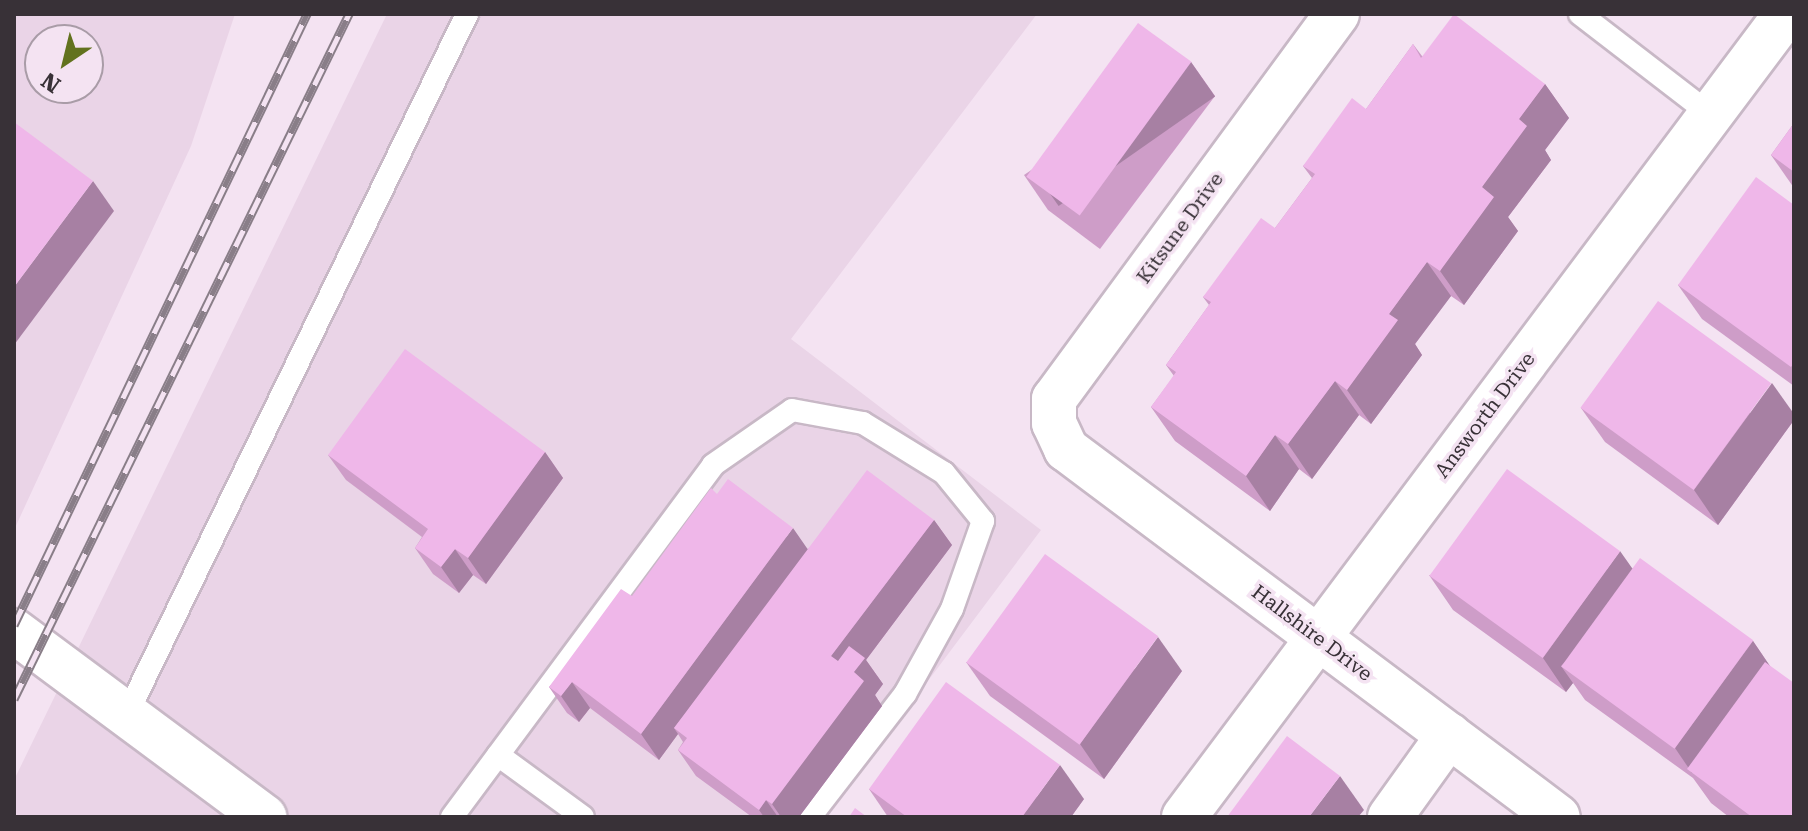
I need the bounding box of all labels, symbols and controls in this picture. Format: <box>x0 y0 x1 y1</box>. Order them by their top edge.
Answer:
north arrow <box>24 24 104 104</box>
text: N <box>37 67 65 98</box>
street label: Kitsune Drive <box>1132 168 1228 288</box>
street label: Answorth Drive <box>1430 348 1540 482</box>
street label: Hallshire Drive <box>1247 580 1377 686</box>

